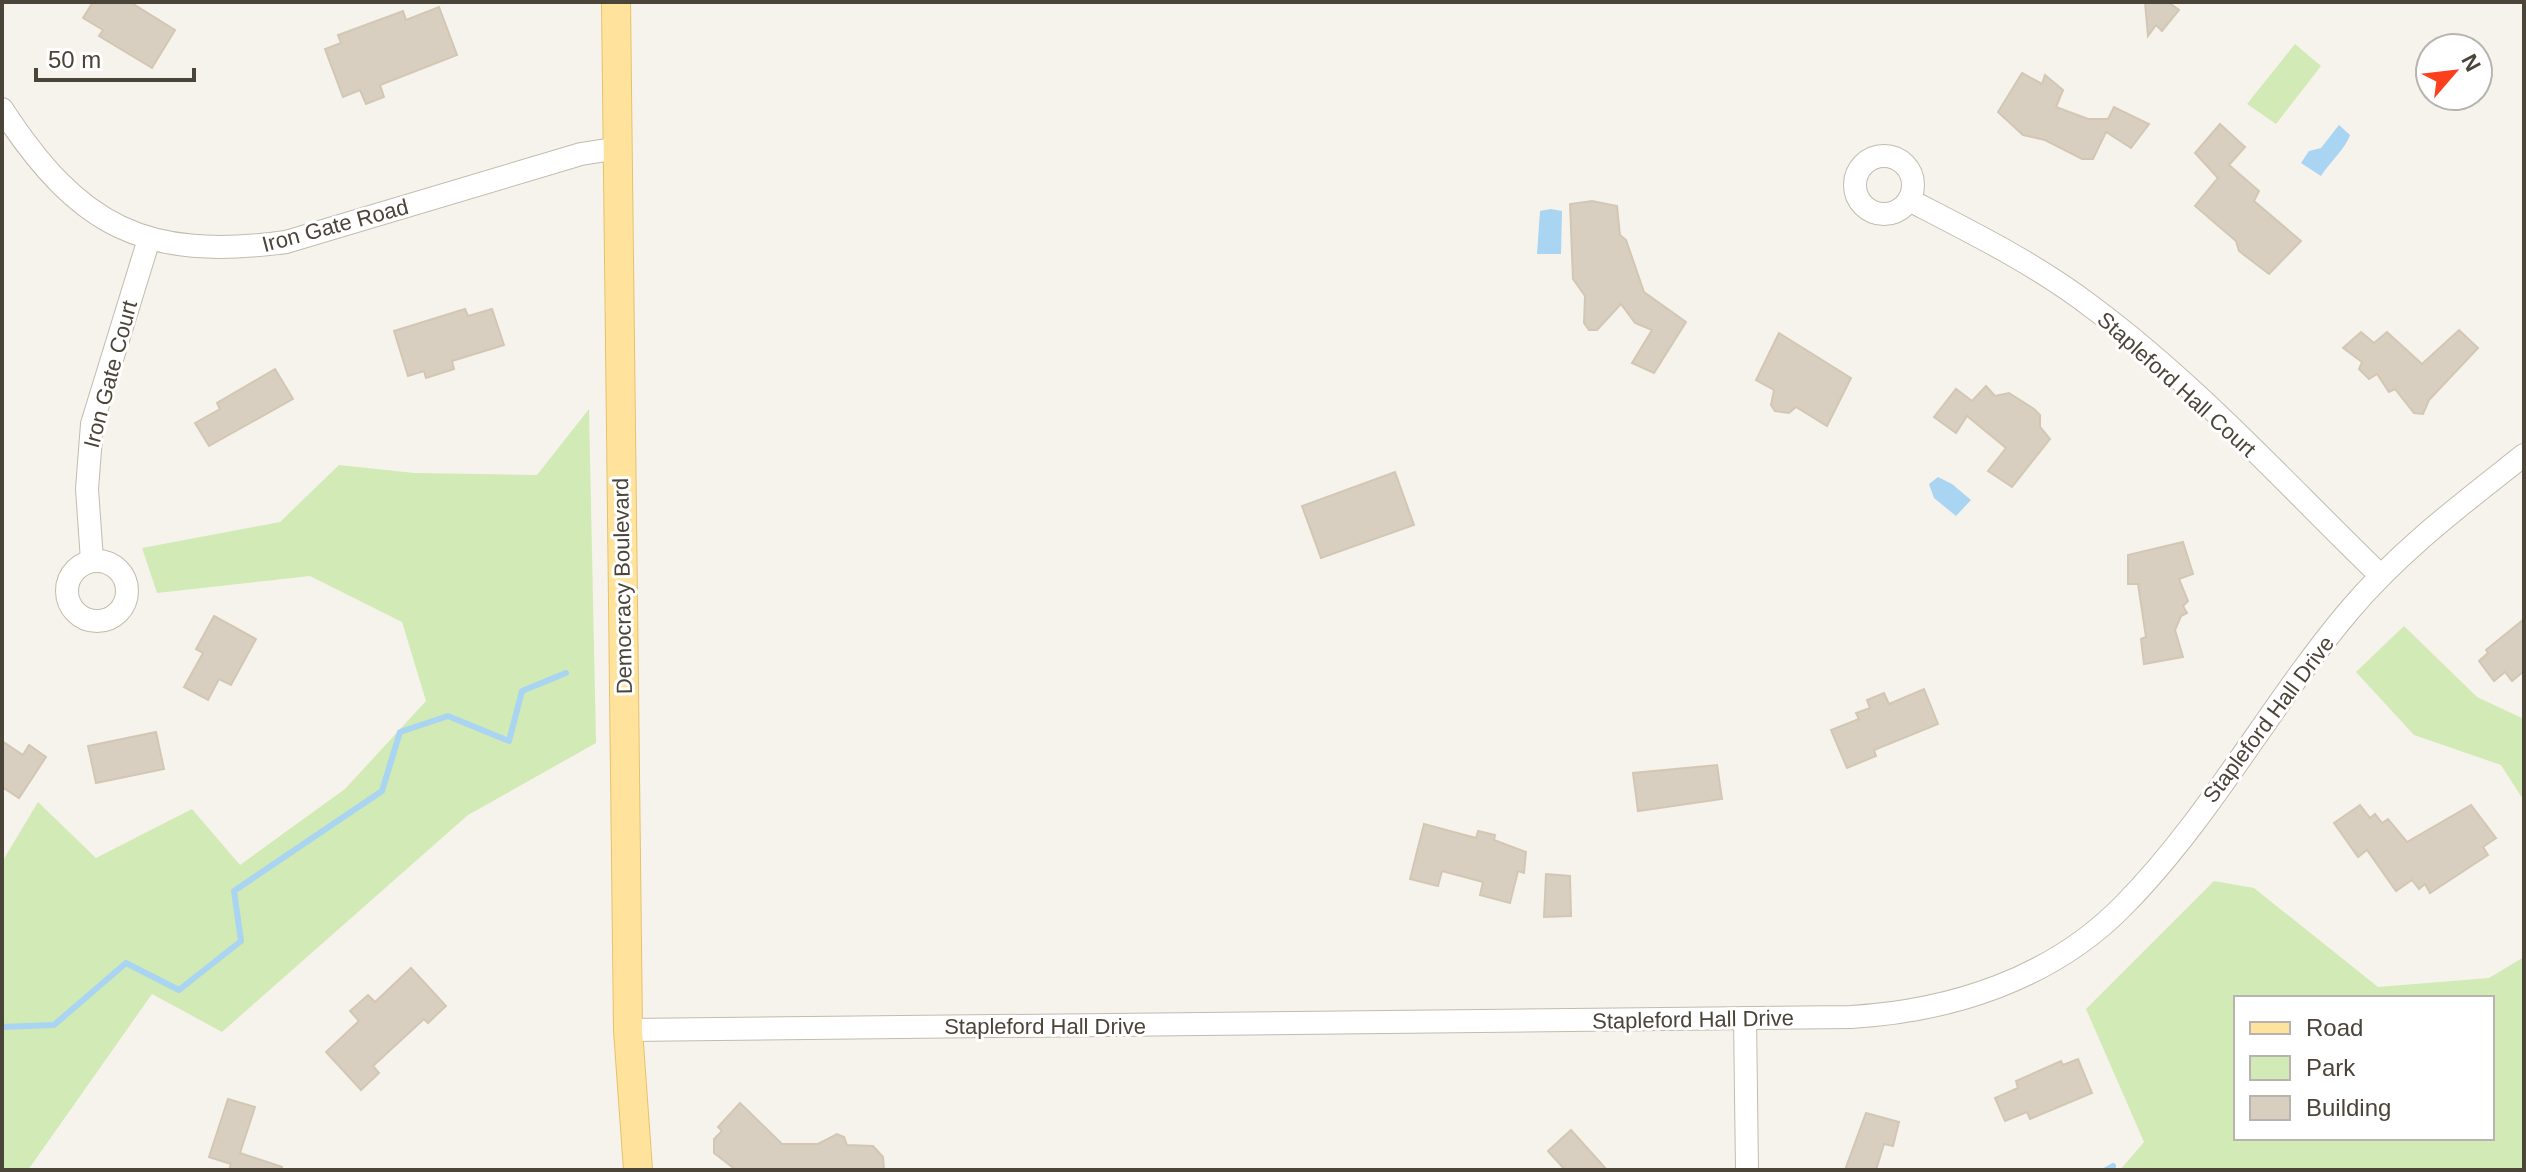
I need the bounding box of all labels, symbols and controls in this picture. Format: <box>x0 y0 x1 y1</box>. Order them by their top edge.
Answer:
scale bar <box>36 32 194 82</box>
north arrow <box>2414 32 2494 112</box>
text: 50 m <box>48 46 101 73</box>
text: N <box>2456 50 2486 76</box>
street label: Iron Gate Road <box>259 194 411 257</box>
street label: Iron Gate Court <box>79 298 142 451</box>
street label: Stapleford Hall Court <box>2092 307 2261 462</box>
street label: Democracy Boulevard <box>608 478 637 694</box>
street label: Stapleford Hall Drive <box>2198 631 2339 807</box>
legend <box>2234 996 2494 1140</box>
street label: Stapleford Hall Drive <box>1592 1005 1794 1034</box>
street label: Stapleford Hall Drive <box>944 1014 1146 1039</box>
text: Road <box>2306 1014 2363 1041</box>
text: Park <box>2306 1054 2356 1081</box>
text: Building <box>2306 1094 2391 1121</box>

